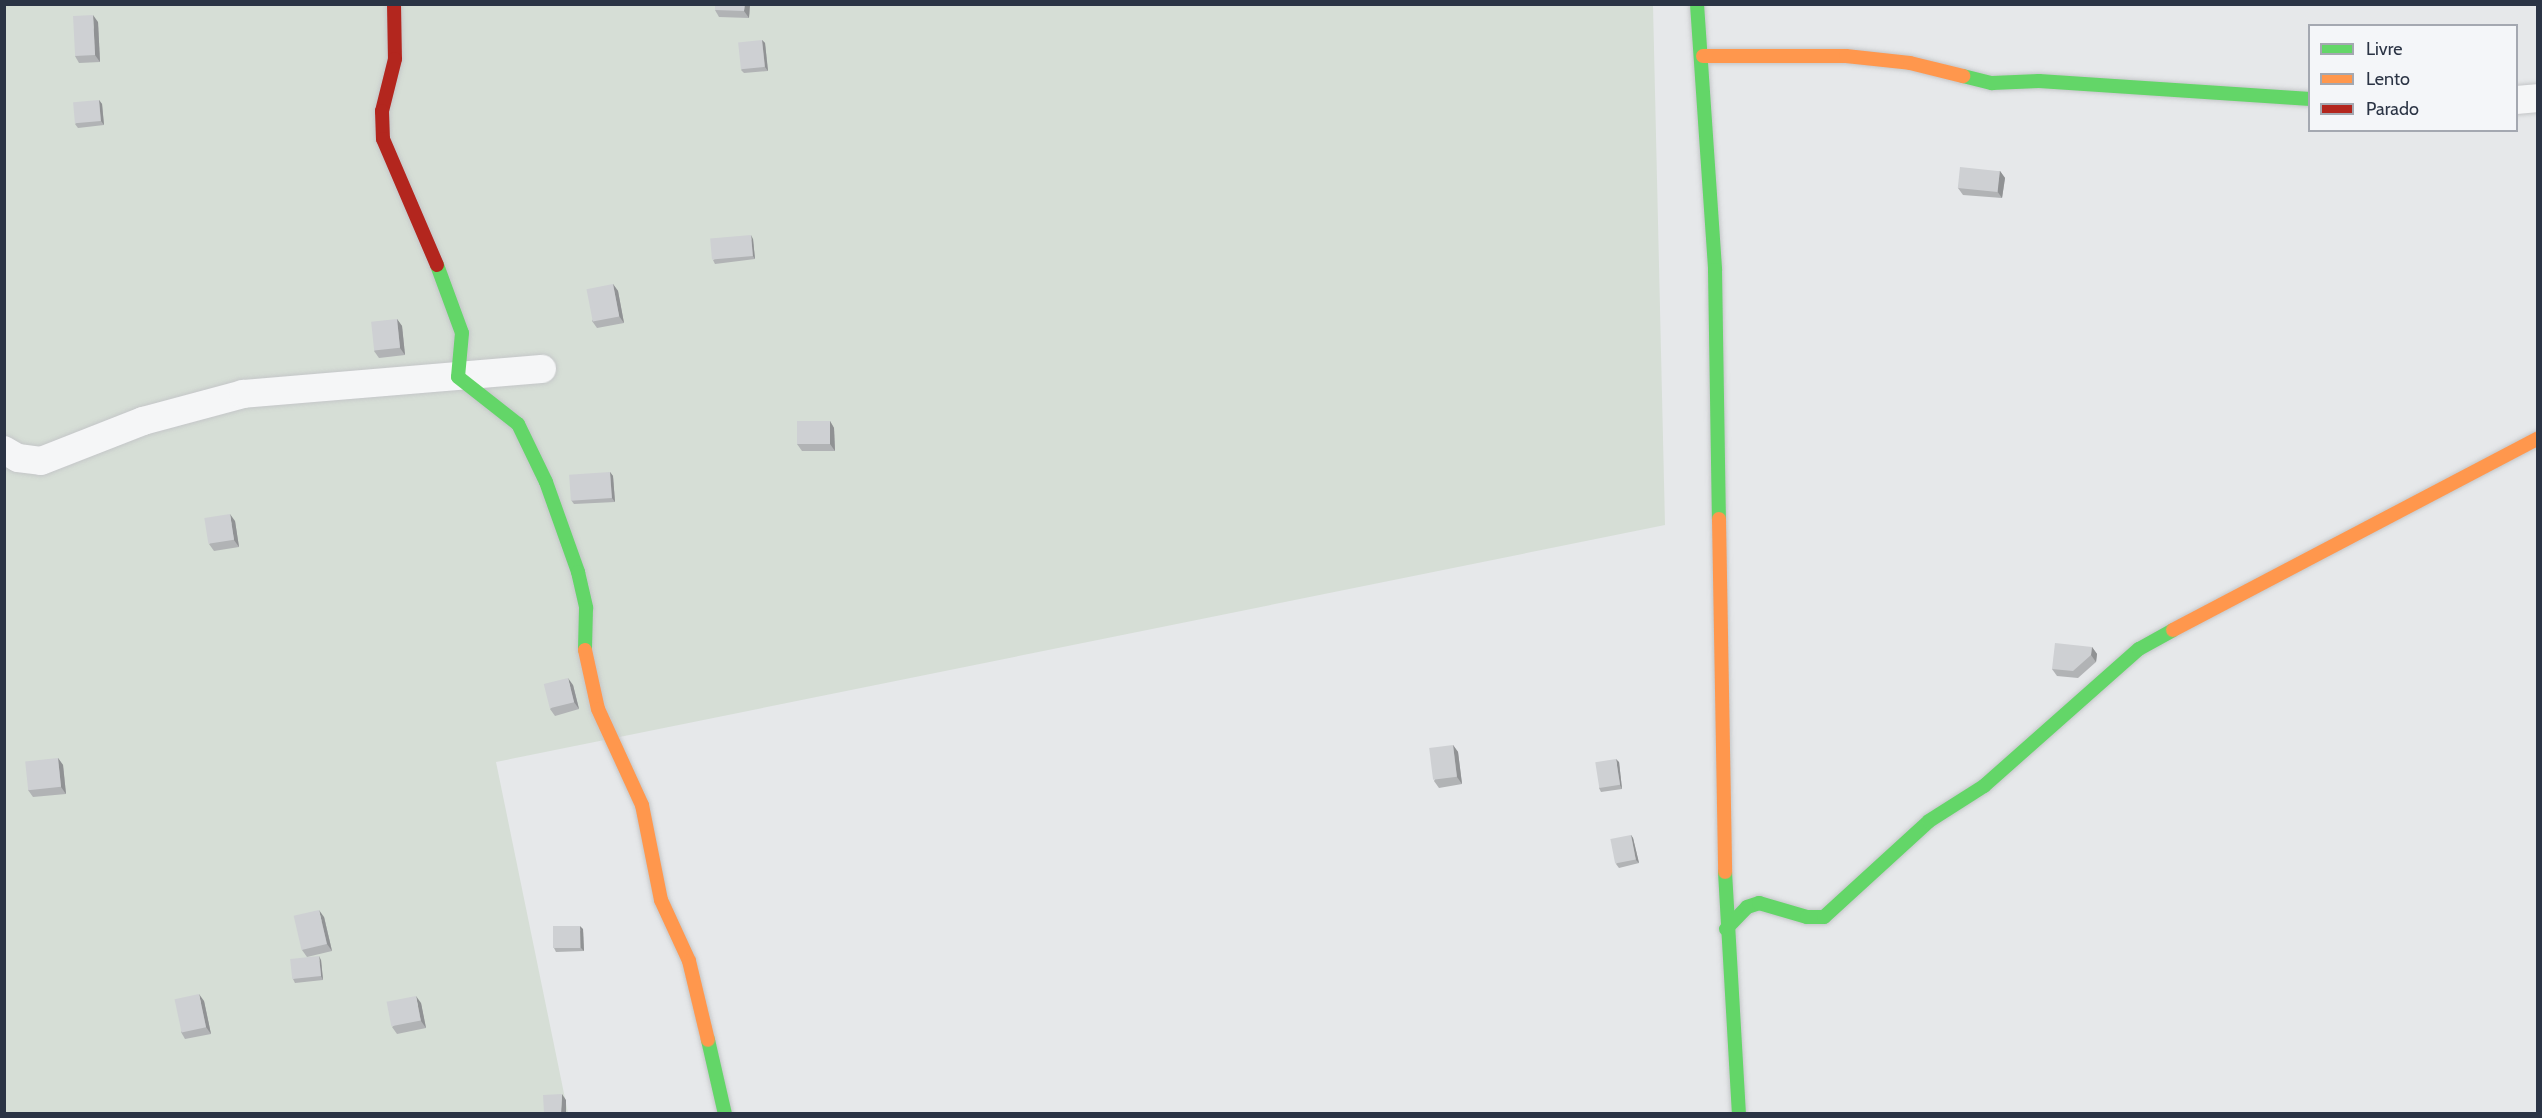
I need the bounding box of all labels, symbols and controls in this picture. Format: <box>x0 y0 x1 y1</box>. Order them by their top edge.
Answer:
legend <box>2308 24 2518 132</box>
text: Livre <box>2366 38 2402 60</box>
text: Lento <box>2366 68 2410 90</box>
text: Parado <box>2366 98 2419 120</box>

